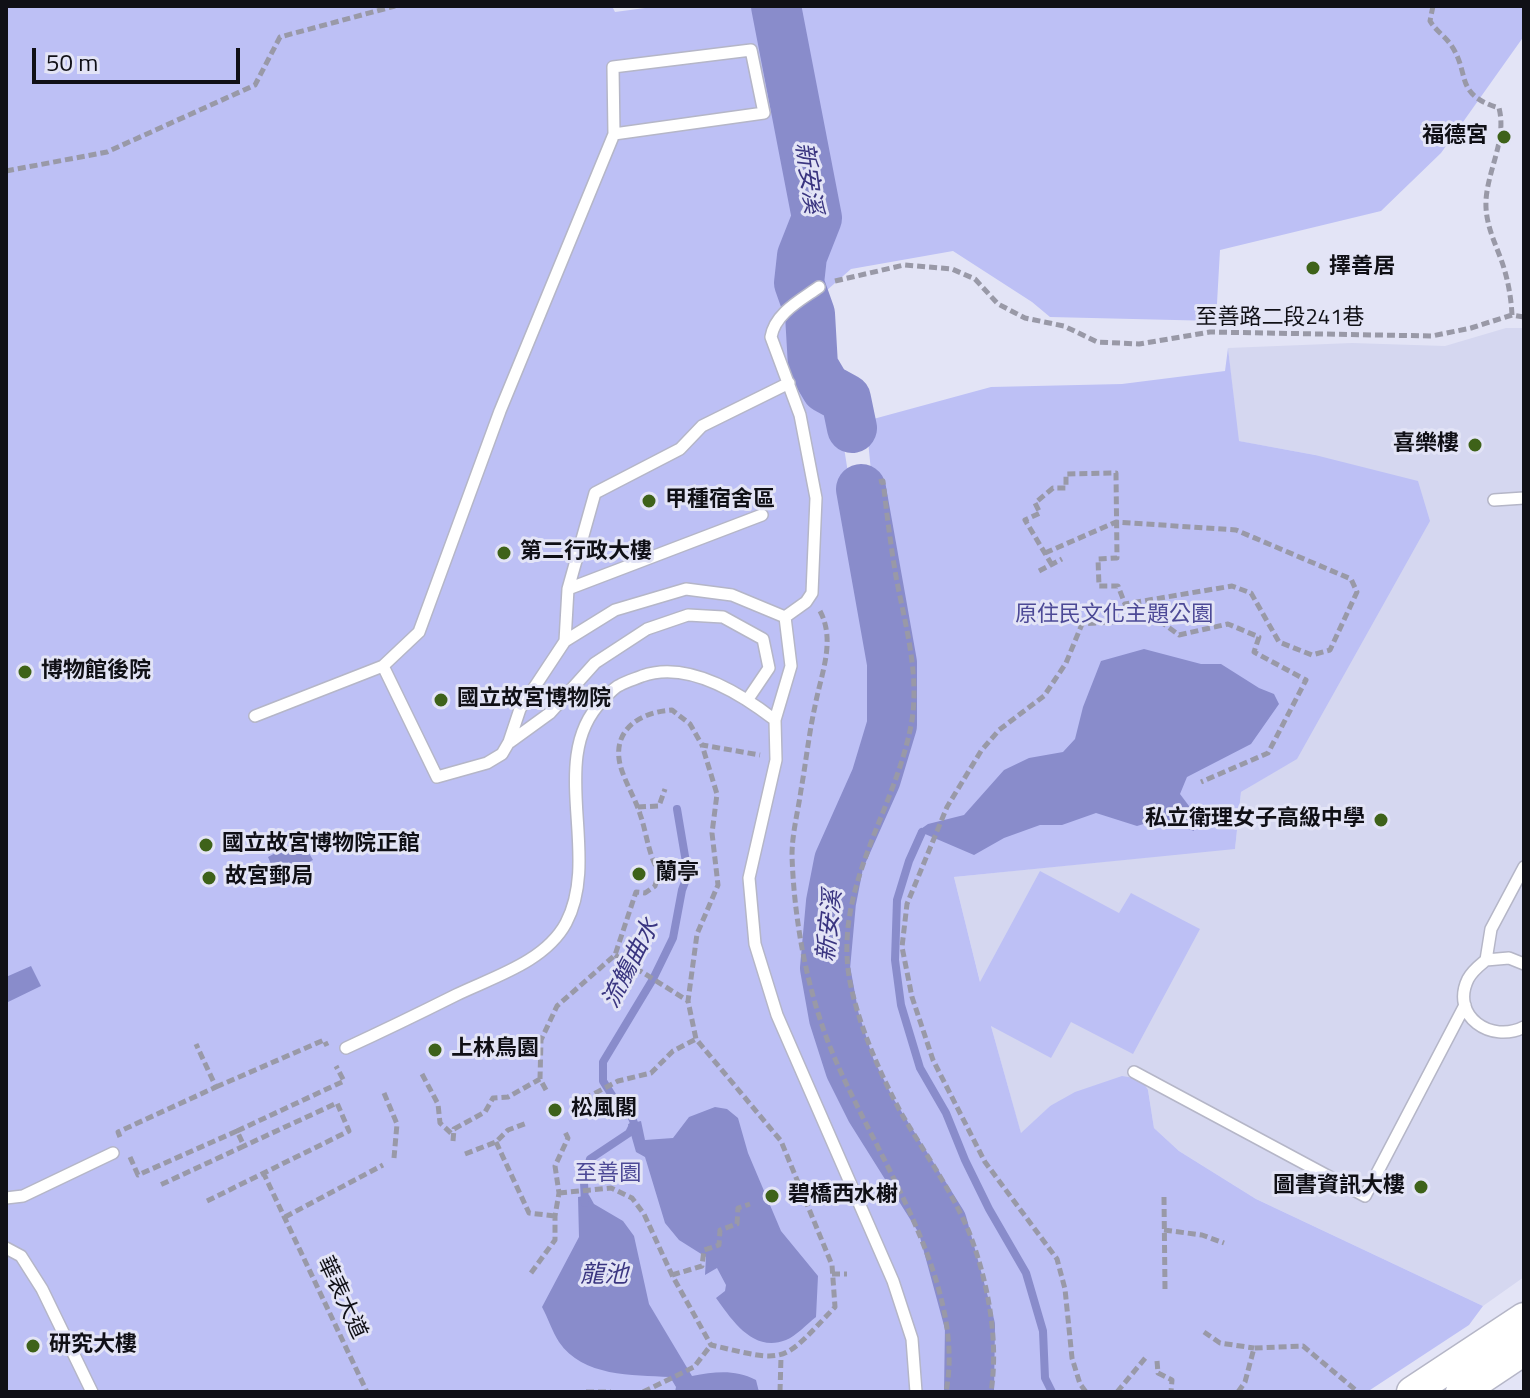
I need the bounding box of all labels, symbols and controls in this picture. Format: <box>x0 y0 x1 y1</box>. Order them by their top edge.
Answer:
scale bar <box>36 32 244 82</box>
text: 50 m <box>46 44 98 80</box>
place label: 福德宮 <box>1422 124 1488 150</box>
marker: 福德宮 <box>1495 128 1513 146</box>
water label: 新安溪 <box>788 140 826 216</box>
place label: 擇善居 <box>1329 255 1395 281</box>
marker: 擇善居 <box>1304 259 1322 277</box>
street label: 至善路二段241巷 <box>1196 306 1364 332</box>
place label: 喜樂樓 <box>1393 432 1459 458</box>
marker: 喜樂樓 <box>1466 436 1484 454</box>
place label: 甲種宿舍區 <box>665 488 775 514</box>
marker: 甲種宿舍區 <box>640 492 658 510</box>
place label: 第二行政大樓 <box>520 540 652 566</box>
marker: 第二行政大樓 <box>495 544 513 562</box>
park label: 原住民文化主題公園 <box>1015 603 1213 629</box>
place label: 博物館後院 <box>41 659 151 685</box>
marker: 博物館後院 <box>16 663 34 681</box>
place label: 國立故宮博物院 <box>457 687 611 713</box>
marker: 國立故宮博物院 <box>432 691 450 709</box>
place label: 私立衛理女子高級中學 <box>1145 807 1365 833</box>
marker: 私立衛理女子高級中學 <box>1372 811 1390 829</box>
place label: 國立故宮博物院正館 <box>222 832 420 858</box>
marker: 國立故宮博物院正館 <box>197 836 215 854</box>
place label: 蘭亭 <box>655 861 699 887</box>
place label: 故宮郵局 <box>225 865 313 891</box>
marker: 蘭亭 <box>630 865 648 883</box>
marker: 故宮郵局 <box>200 869 218 887</box>
water label: 新安溪 <box>813 889 849 963</box>
water label: 流觴曲水 <box>597 915 667 1013</box>
place label: 上林鳥園 <box>451 1037 539 1063</box>
marker: 上林鳥園 <box>426 1041 444 1059</box>
place label: 松風閣 <box>571 1097 637 1123</box>
marker: 松風閣 <box>546 1101 564 1119</box>
park label: 至善園 <box>575 1162 641 1188</box>
place label: 圖書資訊大樓 <box>1273 1174 1405 1200</box>
marker: 圖書資訊大樓 <box>1412 1178 1430 1196</box>
place label: 碧橋西水榭 <box>788 1183 898 1209</box>
marker: 碧橋西水榭 <box>763 1187 781 1205</box>
street label: 華表大道 <box>310 1253 372 1343</box>
water label: 龍池 <box>580 1262 628 1290</box>
place label: 研究大樓 <box>49 1333 137 1359</box>
marker: 研究大樓 <box>24 1337 42 1355</box>

